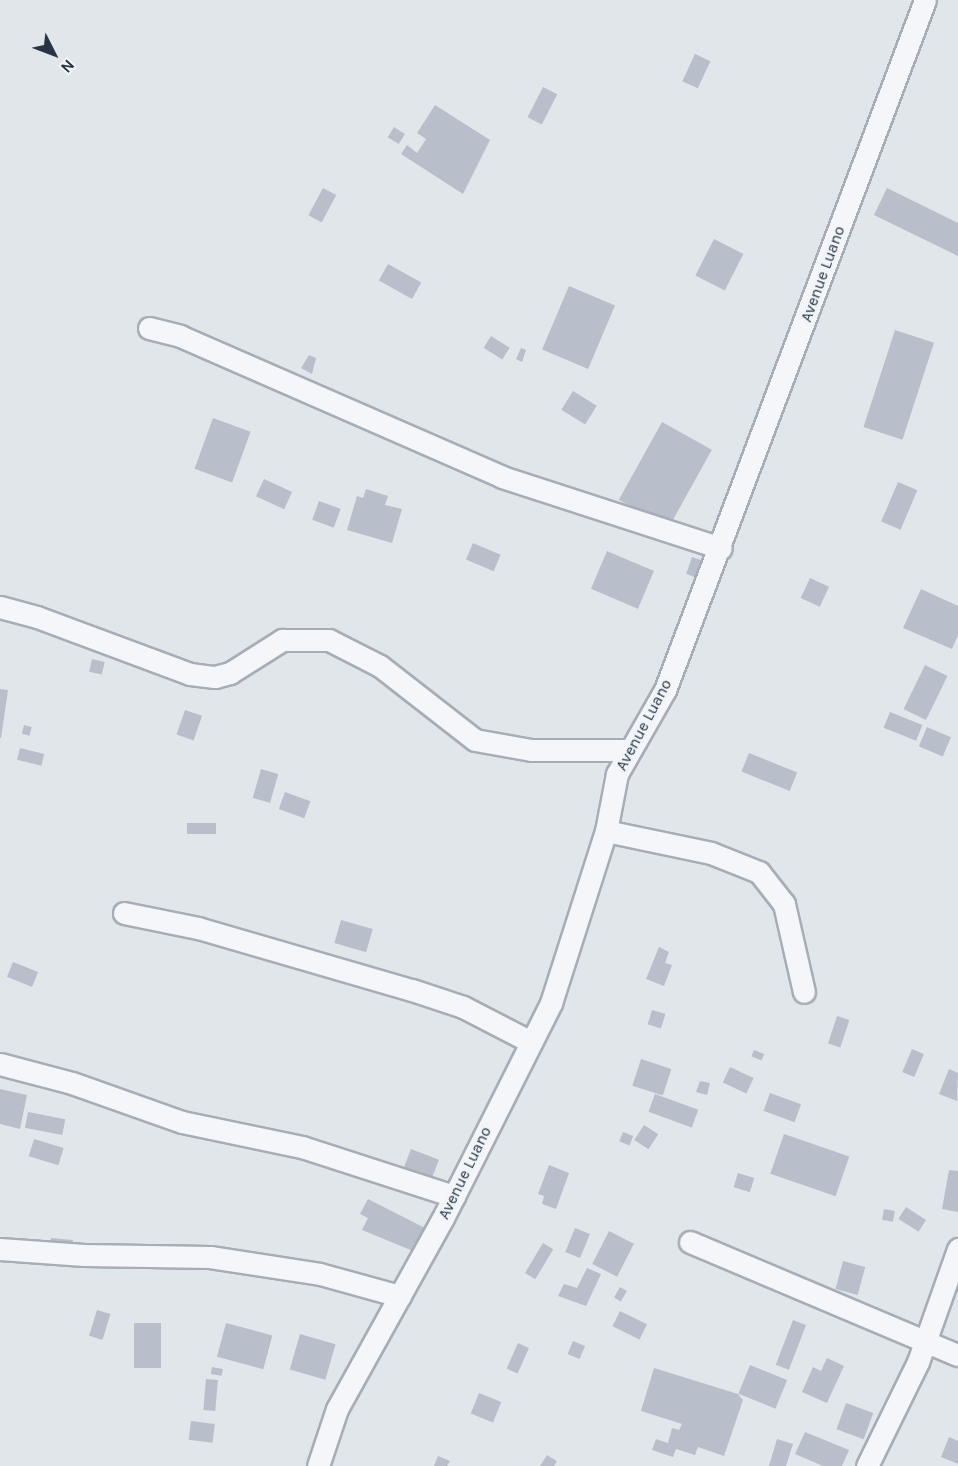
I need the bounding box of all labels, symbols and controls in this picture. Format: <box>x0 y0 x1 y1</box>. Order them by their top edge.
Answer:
north arrow <box>24 24 84 84</box>
text: N <box>57 56 79 77</box>
street label: Avenue Luano <box>797 223 849 325</box>
street label: Avenue Luano <box>612 676 676 774</box>
street label: Avenue Luano <box>434 1123 496 1223</box>

